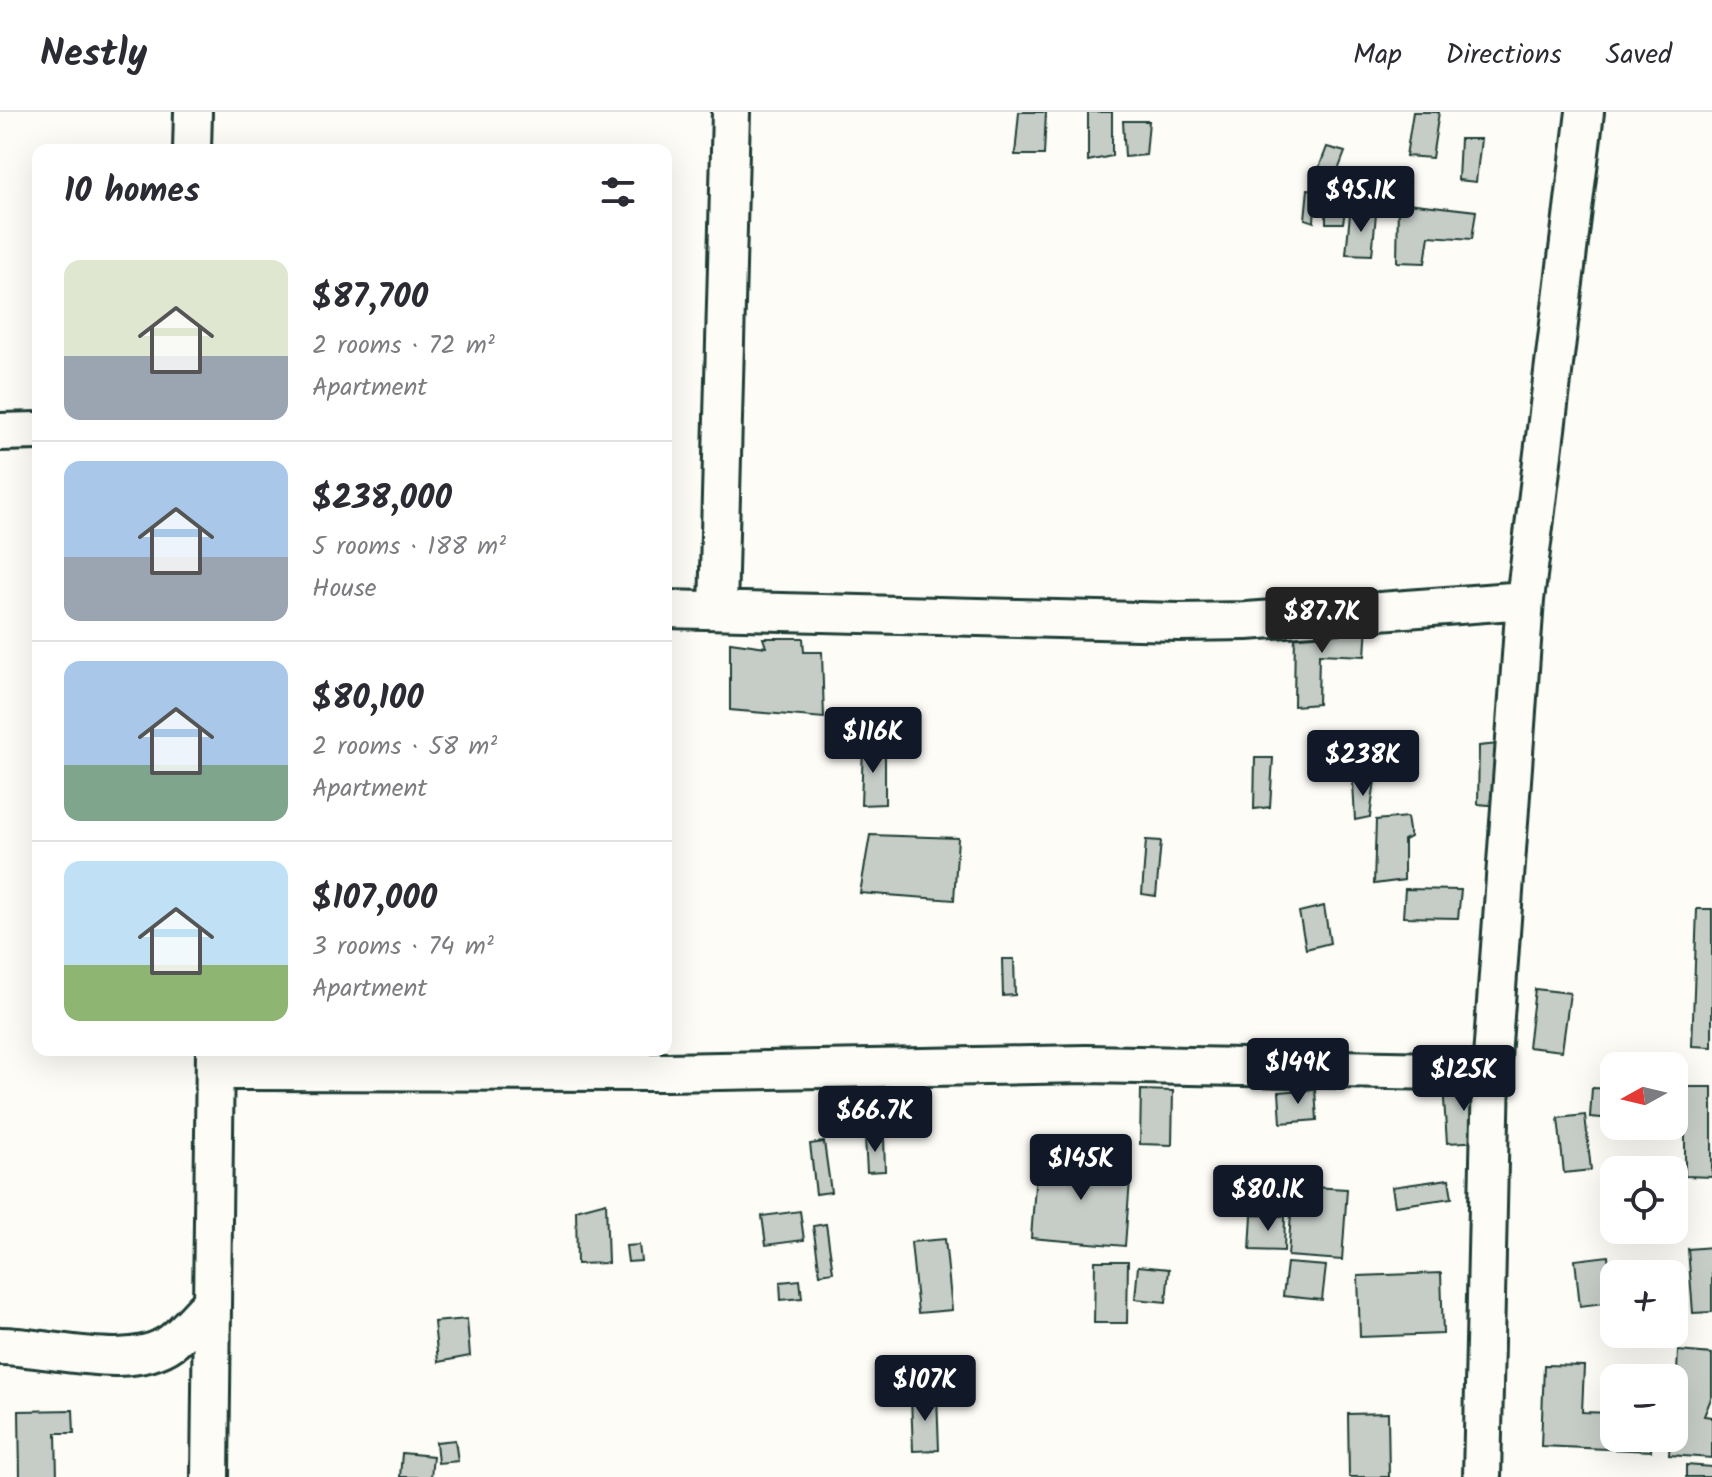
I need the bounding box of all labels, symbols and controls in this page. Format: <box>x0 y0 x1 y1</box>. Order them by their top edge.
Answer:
text: Nestly <box>40 25 147 85</box>
text: Map <box>1353 33 1402 78</box>
text: Directions <box>1446 33 1562 78</box>
text: Saved <box>1606 33 1672 78</box>
text: 10 homes <box>64 165 200 219</box>
pin: $95.1K <box>1296 166 1426 234</box>
icon: filters <box>596 170 640 214</box>
text: $95.1K <box>1325 171 1397 213</box>
text: $87,700 <box>312 271 428 325</box>
icon: home <box>128 292 224 388</box>
text: 2 rooms · 72 m² <box>312 325 495 367</box>
text: Apartment <box>312 367 427 409</box>
text: $238,000 <box>312 472 452 526</box>
icon: home <box>128 493 224 589</box>
text: 5 rooms · 188 m² <box>312 526 506 568</box>
text: House <box>312 568 376 610</box>
pin: $87.7K <box>1257 587 1387 655</box>
text: $87.7K <box>1283 592 1361 634</box>
text: $80,100 <box>312 672 424 726</box>
icon: home <box>128 693 224 789</box>
pin: $116K <box>817 707 929 775</box>
text: $116K <box>843 712 903 754</box>
text: 2 rooms · 58 m² <box>312 726 497 768</box>
pin: $238K <box>1307 730 1419 798</box>
text: $238K <box>1325 735 1401 777</box>
text: Apartment <box>312 768 427 810</box>
text: $107,000 <box>312 872 437 926</box>
icon: home <box>128 893 224 989</box>
text: 3 rooms · 74 m² <box>312 926 494 968</box>
text: Apartment <box>312 968 427 1010</box>
pin: $149K <box>1242 1038 1354 1106</box>
text: $149K <box>1265 1043 1331 1085</box>
pin: $125K <box>1408 1045 1520 1113</box>
text: $125K <box>1430 1050 1498 1092</box>
north arrow <box>1600 1052 1688 1140</box>
map controls <box>1600 1052 1688 1452</box>
pin: $66.7K <box>810 1086 940 1154</box>
text: $66.7K <box>836 1091 914 1133</box>
pin: $145K <box>1025 1134 1137 1202</box>
text: $145K <box>1048 1139 1114 1181</box>
button: locate <box>1600 1156 1688 1244</box>
pin: $80.1K <box>1203 1165 1333 1233</box>
text: $80.1K <box>1231 1170 1305 1212</box>
button: + <box>1600 1260 1688 1348</box>
pin: $107K <box>869 1355 981 1423</box>
text: $107K <box>893 1360 957 1402</box>
button: − <box>1600 1364 1688 1452</box>

